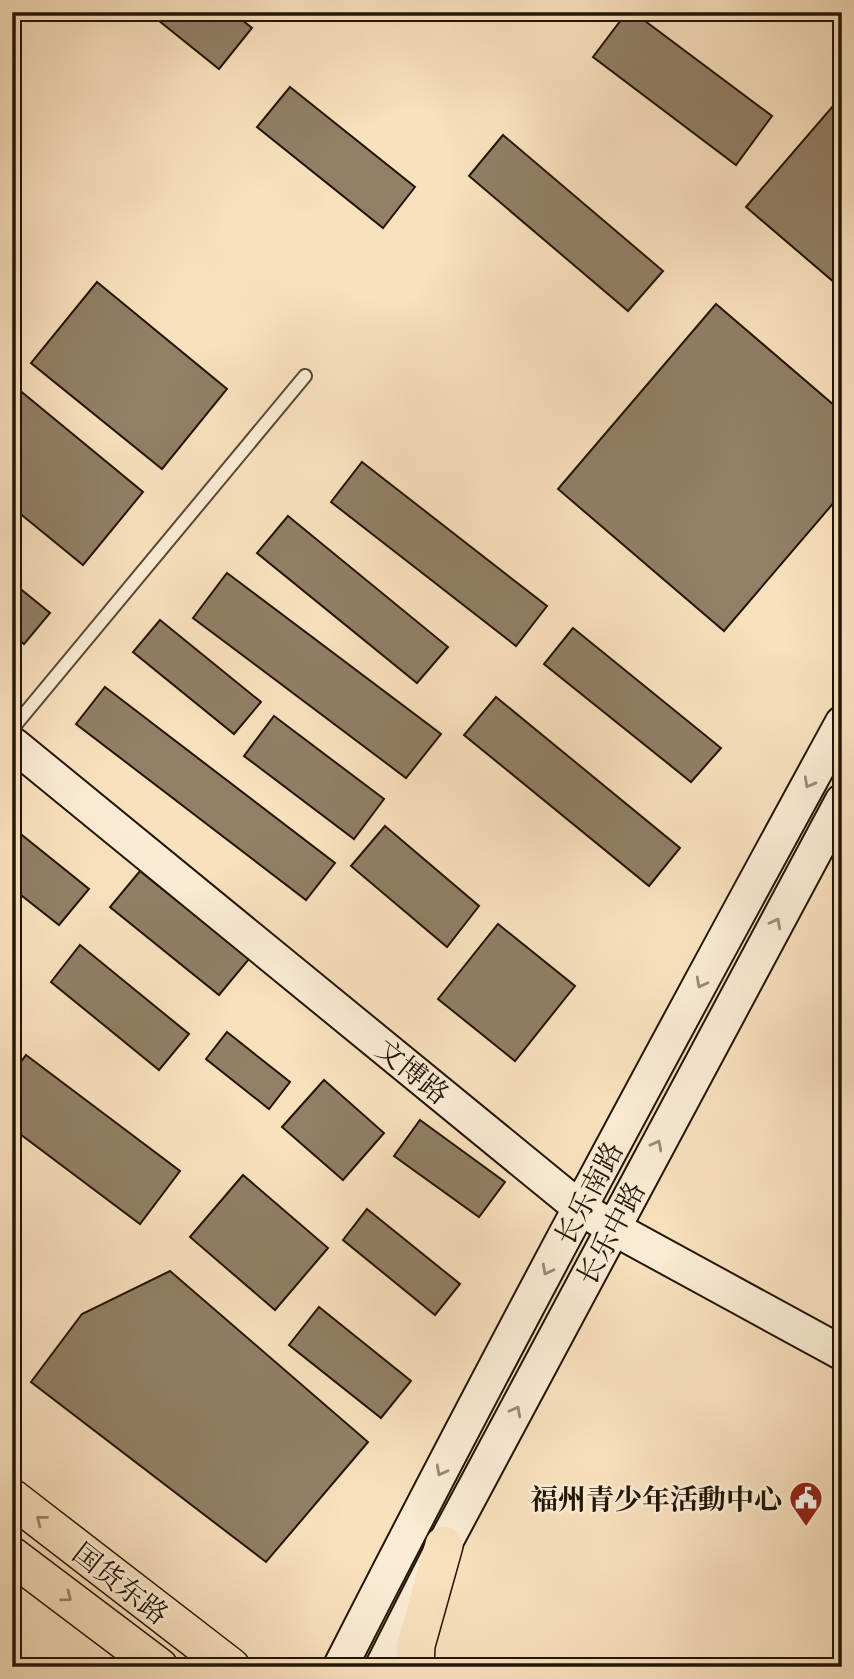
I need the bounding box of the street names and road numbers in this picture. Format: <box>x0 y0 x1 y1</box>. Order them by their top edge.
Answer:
street label: 文博路 <box>367 1029 459 1113</box>
street label: 长乐南路 <box>544 1134 632 1252</box>
street label: 长乐中路 <box>566 1174 654 1292</box>
street label: 国货东路 <box>64 1532 178 1634</box>

